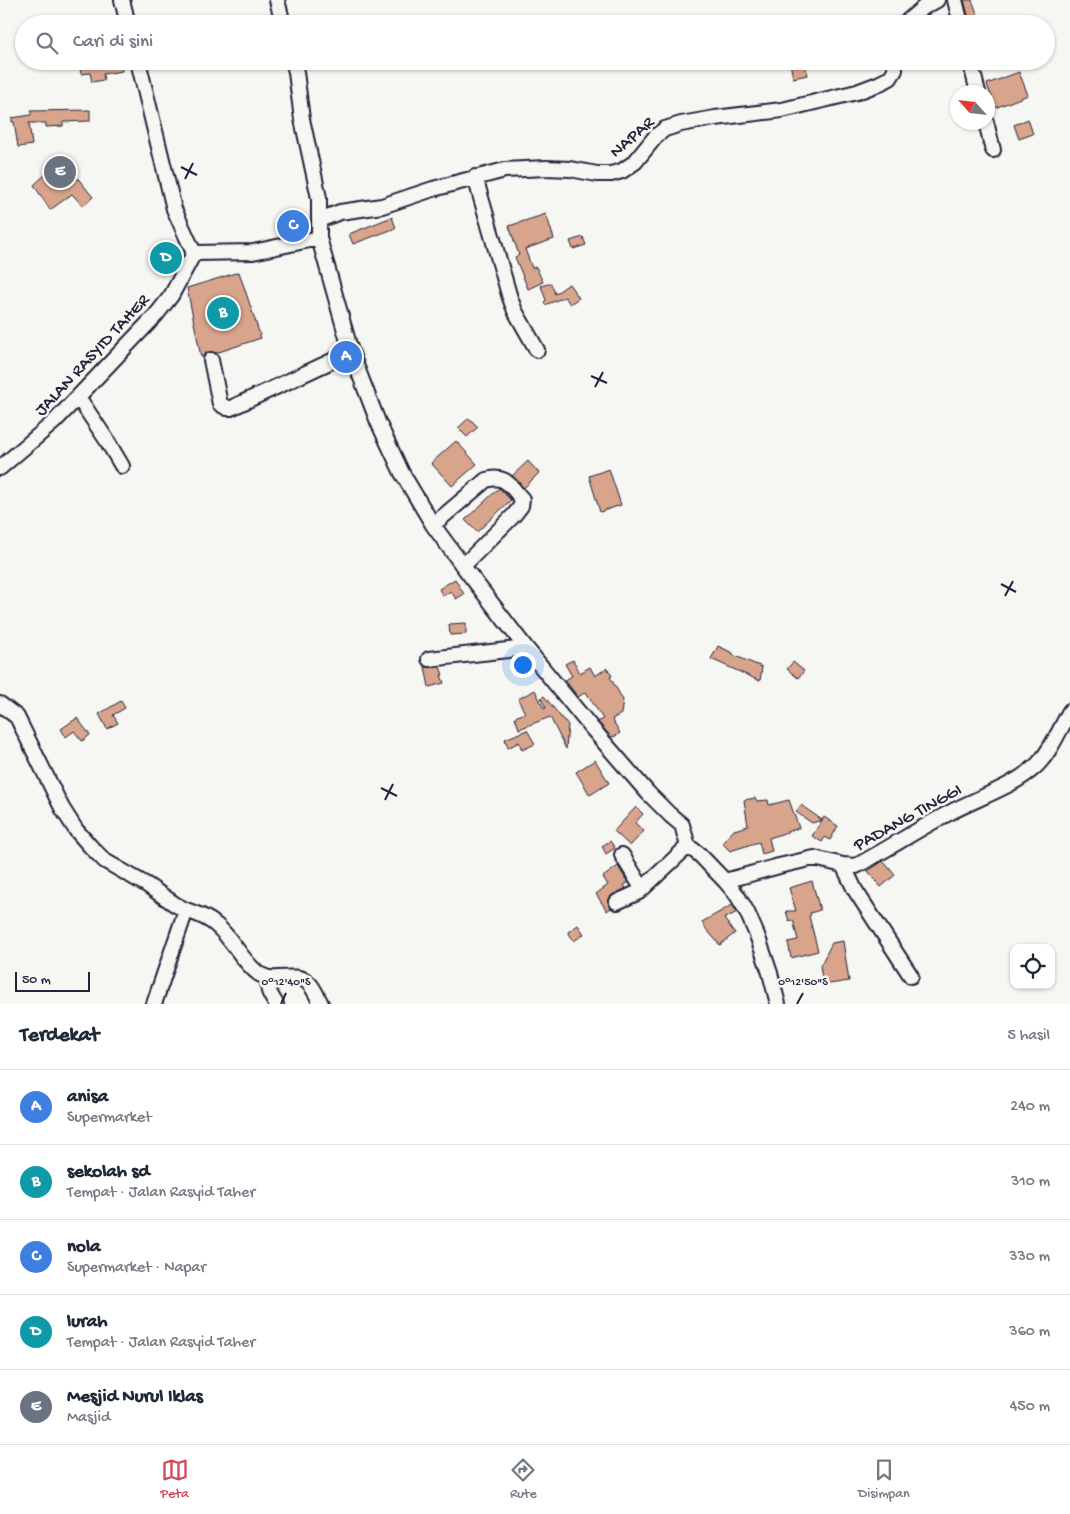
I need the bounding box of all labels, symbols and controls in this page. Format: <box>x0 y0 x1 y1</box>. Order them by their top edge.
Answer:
search box <box>15 15 1055 70</box>
icon: search <box>33 29 61 57</box>
text: Cari di sini <box>73 31 153 54</box>
north arrow <box>950 85 995 130</box>
street label: NAPAR <box>606 112 660 163</box>
pin: E <box>44 153 76 191</box>
pin: C <box>277 207 309 245</box>
pin: D <box>150 239 182 277</box>
street label: JALAN RASYID TAHER <box>31 290 155 421</box>
pin: B <box>207 294 239 332</box>
pin: A <box>330 338 362 376</box>
your location <box>510 652 536 678</box>
street label: PADANG TINGGI <box>850 780 966 857</box>
map controls <box>1010 944 1055 989</box>
button: locate <box>1010 944 1055 989</box>
scale bar <box>15 969 90 992</box>
text: 50 m <box>22 972 51 989</box>
text: 0°12'40"S <box>261 976 311 990</box>
text: 0°12'50"S <box>778 976 828 990</box>
text: Terdekat <box>20 1024 99 1049</box>
text: 5 hasil <box>1007 1027 1050 1046</box>
text: anisa <box>67 1086 108 1109</box>
text: A <box>31 1098 41 1117</box>
text: 240 m <box>1010 1098 1050 1117</box>
text: Supermarket <box>67 1109 152 1128</box>
text: sekolah sd <box>67 1161 150 1184</box>
text: B <box>32 1173 40 1192</box>
text: 310 m <box>1011 1173 1050 1192</box>
text: Tempat · Jalan Rasyid Taher <box>67 1184 255 1203</box>
text: nola <box>67 1236 101 1259</box>
text: C <box>32 1248 40 1267</box>
text: 330 m <box>1009 1248 1050 1267</box>
text: Supermarket · Napar <box>67 1259 206 1278</box>
text: lurah <box>67 1311 108 1334</box>
text: D <box>31 1323 41 1342</box>
text: 360 m <box>1009 1323 1050 1342</box>
text: Tempat · Jalan Rasyid Taher <box>67 1334 255 1353</box>
text: Mesjid Nurul Iklas <box>67 1386 203 1409</box>
text: E <box>31 1398 41 1417</box>
text: 450 m <box>1010 1398 1050 1417</box>
text: Masjid <box>67 1409 110 1428</box>
tab: Peta <box>160 1456 189 1503</box>
tab: Rute <box>509 1456 537 1503</box>
tab: Disimpan <box>858 1456 910 1503</box>

